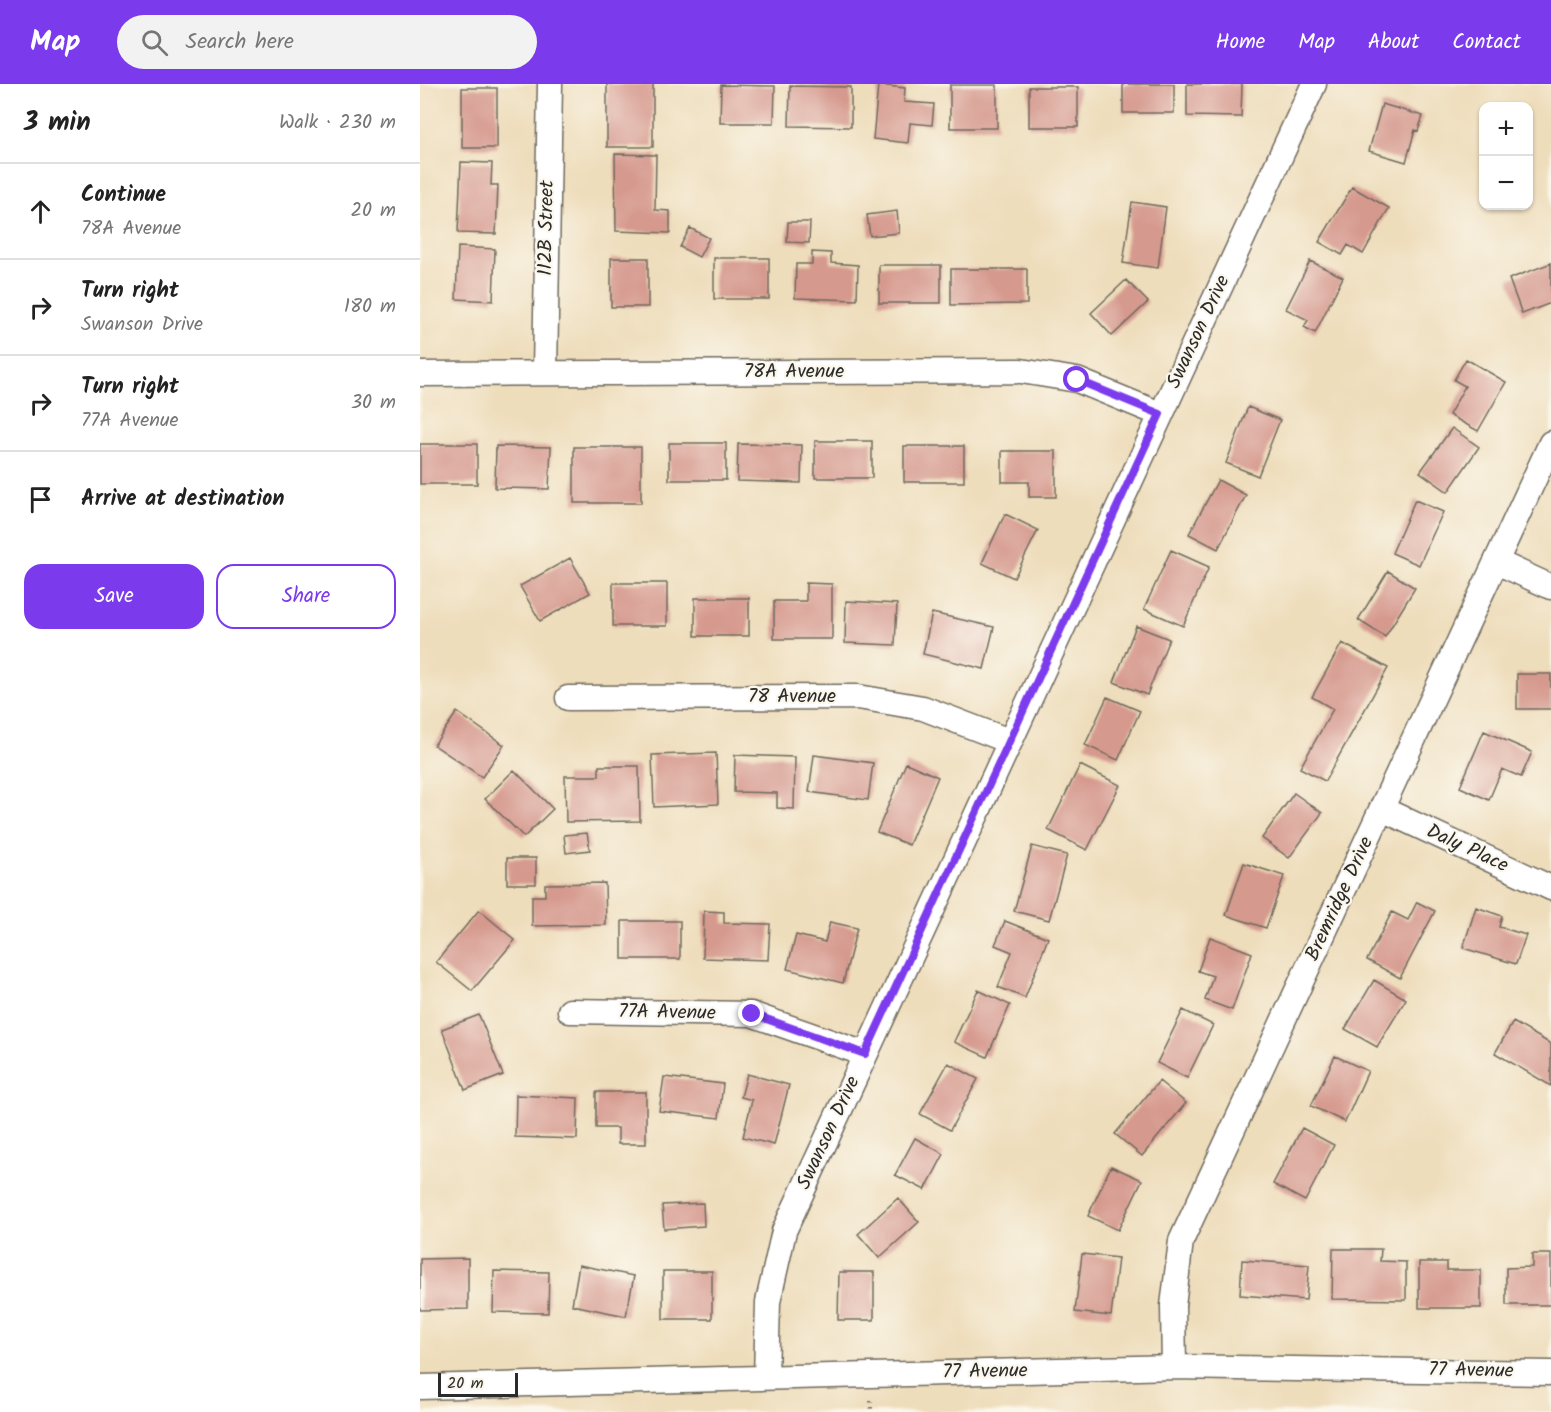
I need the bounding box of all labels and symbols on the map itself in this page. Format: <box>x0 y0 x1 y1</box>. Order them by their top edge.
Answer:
street label: 112B Street <box>530 180 564 276</box>
street label: Swanson Drive <box>1159 270 1239 394</box>
street label: 78A Avenue <box>744 356 844 388</box>
route start <box>1063 366 1089 392</box>
street label: 78 Avenue <box>748 681 836 713</box>
street label: Daly Place <box>1421 816 1513 882</box>
street label: Bremridge Drive <box>1297 832 1383 966</box>
street label: 77A Avenue <box>618 996 716 1030</box>
route end <box>738 1000 764 1026</box>
street label: Swanson Drive <box>789 1071 869 1195</box>
street label: 77 Avenue <box>1428 1354 1514 1388</box>
street label: 77 Avenue <box>942 1355 1028 1389</box>
scale bar <box>438 1370 518 1398</box>

